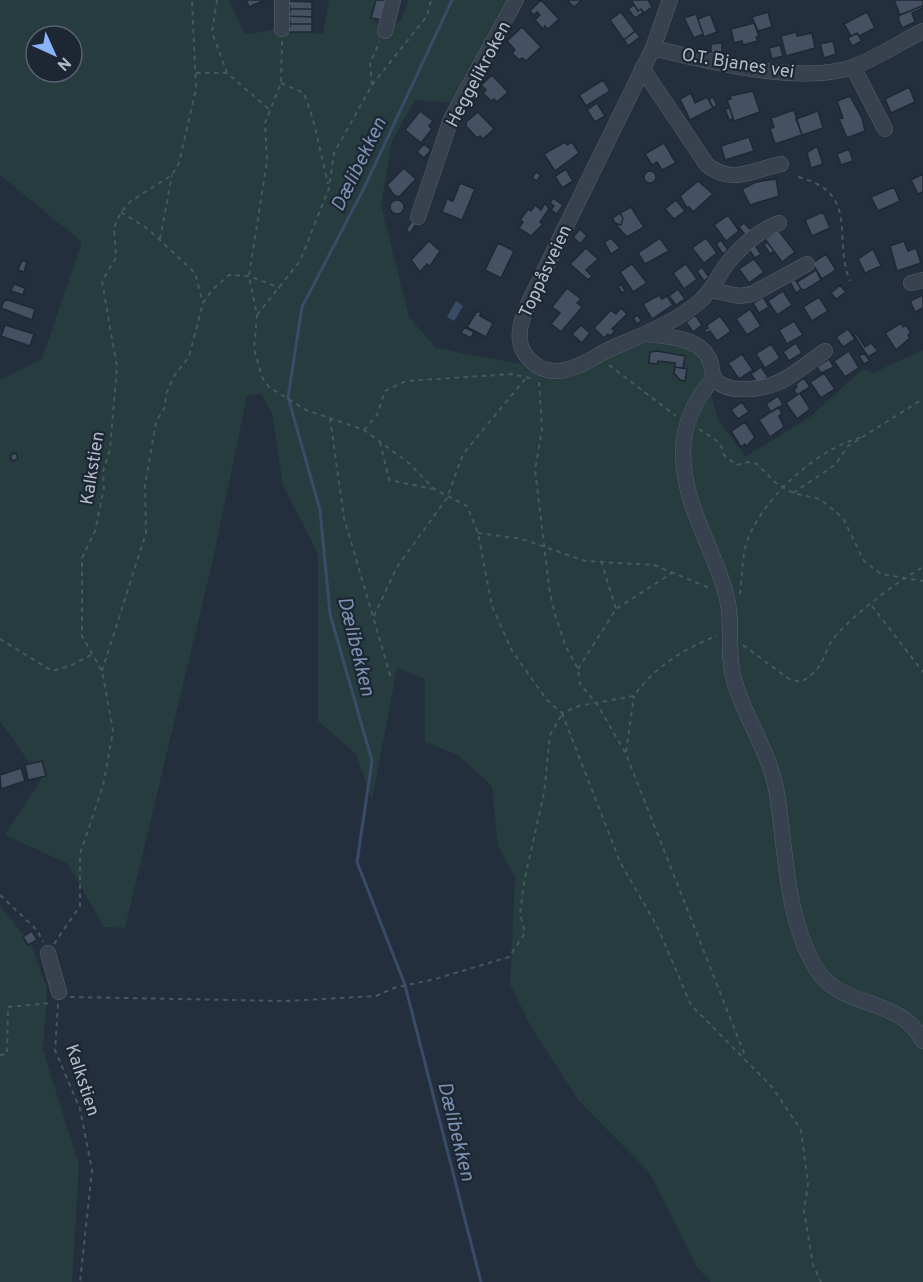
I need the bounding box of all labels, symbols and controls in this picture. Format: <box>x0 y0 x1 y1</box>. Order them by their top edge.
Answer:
street label: Heggelikroken <box>442 18 517 132</box>
north arrow <box>24 24 84 84</box>
street label: O.T. Bjanes vei <box>680 44 796 85</box>
text: N <box>52 52 74 74</box>
water label: Dælibekken <box>326 113 394 216</box>
street label: Toppåsveien <box>515 221 578 322</box>
street label: Kalkstien <box>76 430 111 507</box>
water label: Dælibekken <box>330 594 380 699</box>
street label: Kalkstien <box>59 1042 104 1119</box>
water label: Dælibekken <box>430 1079 480 1184</box>

